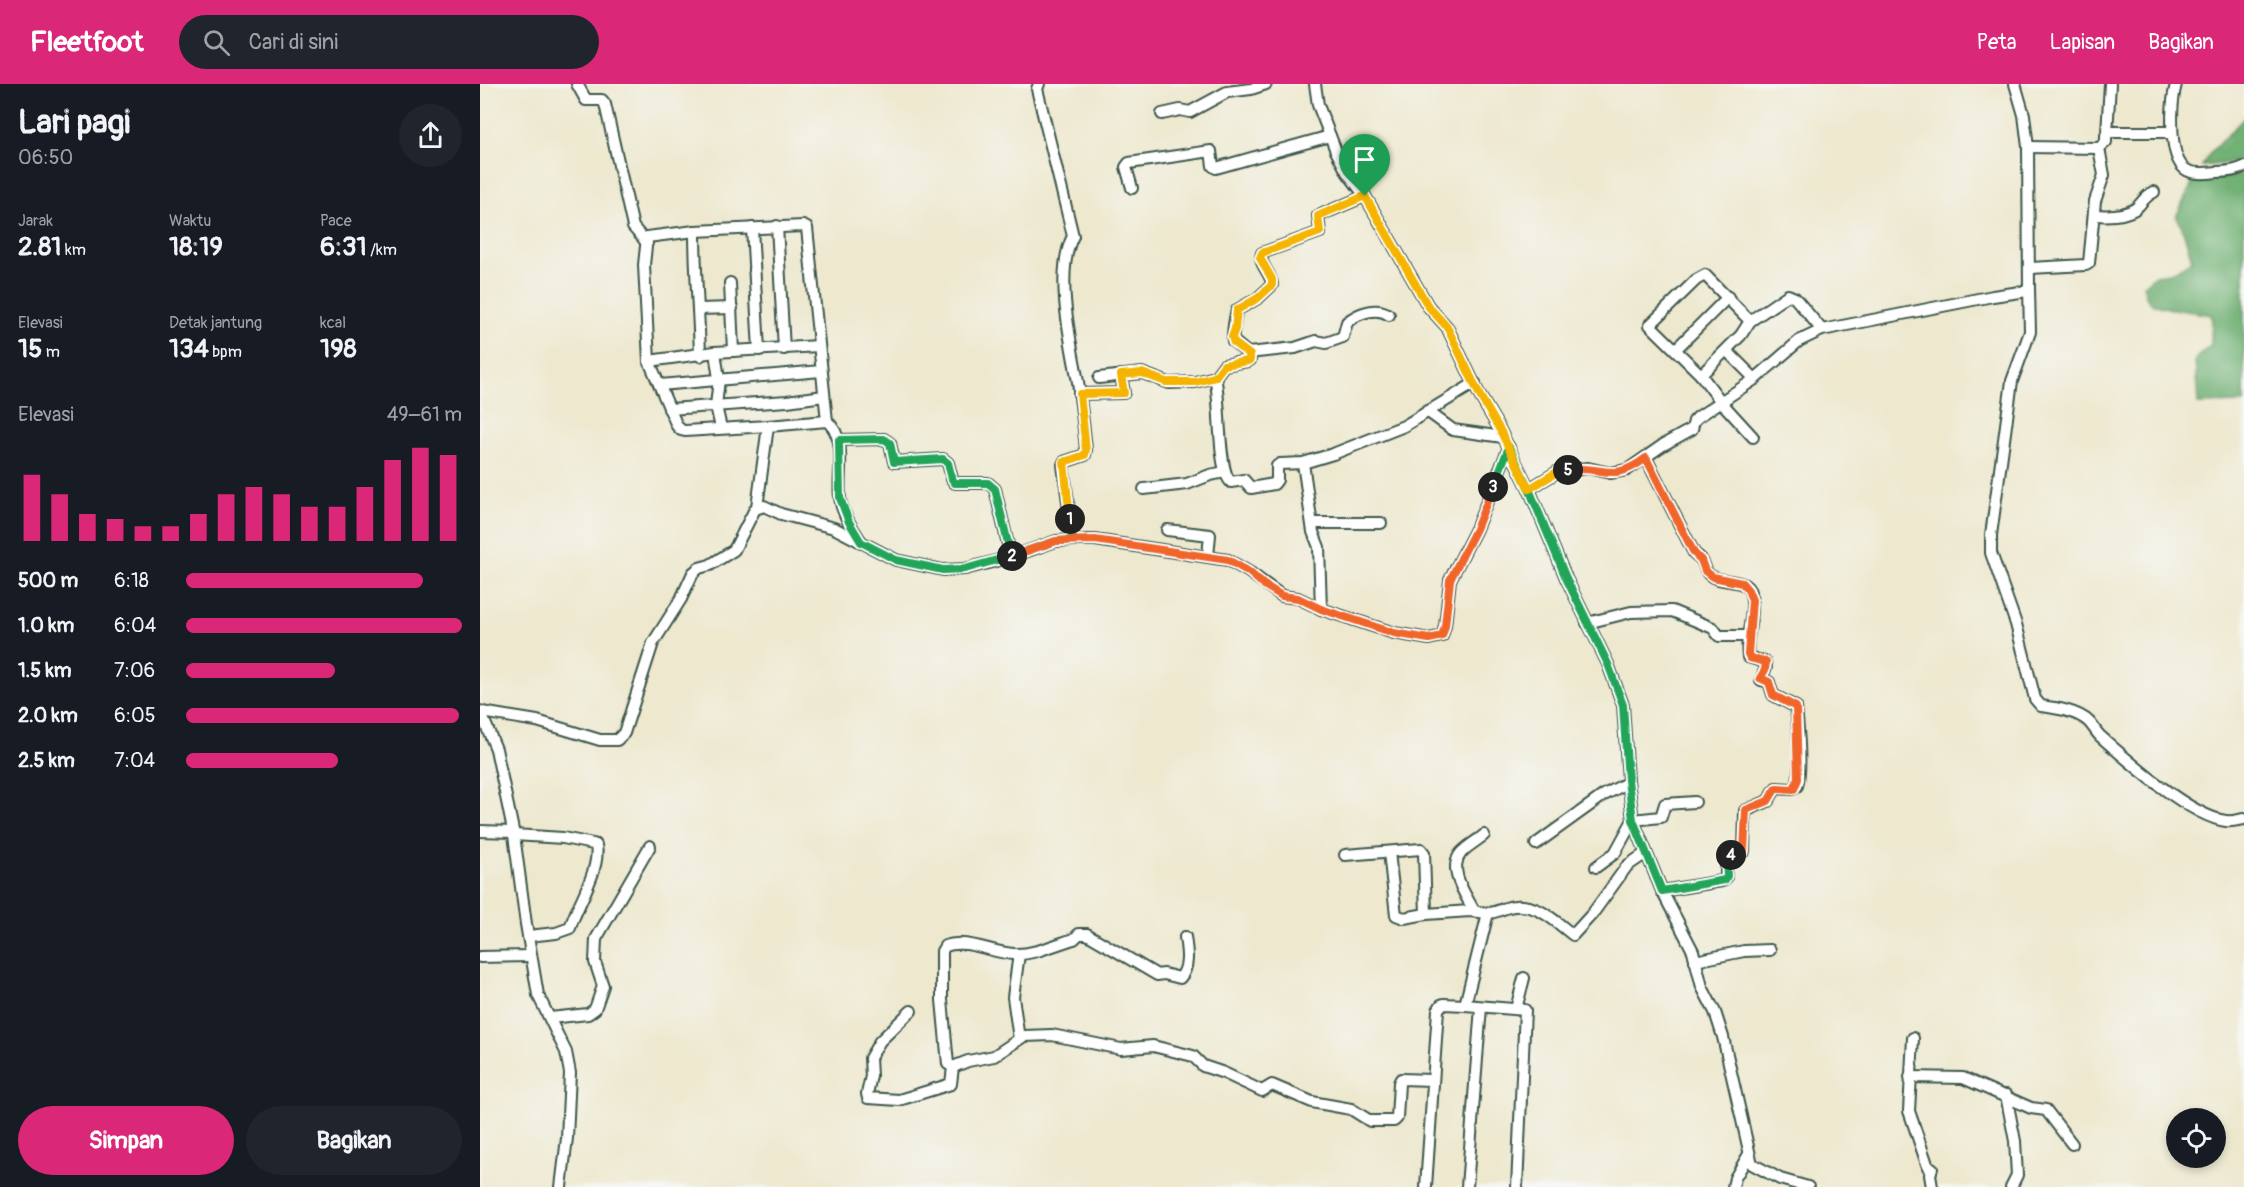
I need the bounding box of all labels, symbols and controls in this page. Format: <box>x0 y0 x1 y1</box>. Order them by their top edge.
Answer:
search box <box>179 15 599 69</box>
text: Fleetfoot <box>30 25 143 60</box>
icon: search <box>200 26 233 59</box>
text: Cari di sini <box>248 28 338 56</box>
text: Peta <box>1976 29 2017 56</box>
text: Lapisan <box>2050 29 2115 56</box>
text: Bagikan <box>2148 29 2214 56</box>
text: Lari pagi <box>18 102 130 143</box>
button: share <box>399 104 462 167</box>
pin <box>1339 134 1390 196</box>
icon: arrive <box>1348 143 1381 176</box>
text: 06:50 <box>18 145 73 170</box>
text: Jarak <box>18 211 53 231</box>
text: Waktu <box>169 211 211 231</box>
text: Pace <box>320 211 352 231</box>
text: 2.81 <box>18 231 62 263</box>
text: 18:19 <box>169 231 223 263</box>
text: 6:31 <box>320 231 367 263</box>
text: km <box>62 240 86 260</box>
text: /km <box>367 240 397 260</box>
text: Elevasi <box>18 313 63 333</box>
text: Detak jantung <box>169 313 262 333</box>
text: kcal <box>320 313 346 333</box>
text: 15 <box>18 333 42 365</box>
text: 134 <box>169 333 209 365</box>
text: 198 <box>320 333 357 365</box>
text: m <box>42 342 60 362</box>
text: bpm <box>209 342 242 362</box>
text: Elevasi <box>18 402 74 427</box>
text: 49–61 m <box>387 402 462 427</box>
pin: 5 <box>1553 455 1583 485</box>
text: 5 <box>1564 460 1572 480</box>
pin: 3 <box>1478 472 1508 502</box>
text: 3 <box>1489 477 1497 497</box>
pin: 1 <box>1055 504 1085 534</box>
text: 1 <box>1067 509 1073 529</box>
pin: 2 <box>997 541 1027 571</box>
text: 2 <box>1008 546 1016 566</box>
text: 500 m <box>18 568 78 593</box>
text: 6:18 <box>114 568 149 593</box>
text: 1.0 km <box>18 613 74 638</box>
text: 6:04 <box>114 613 156 638</box>
text: 1.5 km <box>18 658 71 683</box>
text: 7:06 <box>114 658 155 683</box>
text: 2.0 km <box>18 703 78 728</box>
text: 6:05 <box>114 703 155 728</box>
text: 2.5 km <box>18 748 75 773</box>
text: 7:04 <box>114 748 155 773</box>
pin: 4 <box>1716 840 1746 870</box>
text: 4 <box>1726 845 1736 865</box>
button: Simpan <box>18 1106 234 1175</box>
button: Bagikan <box>246 1106 462 1175</box>
map controls <box>2166 1108 2226 1168</box>
button: locate <box>2166 1108 2226 1168</box>

